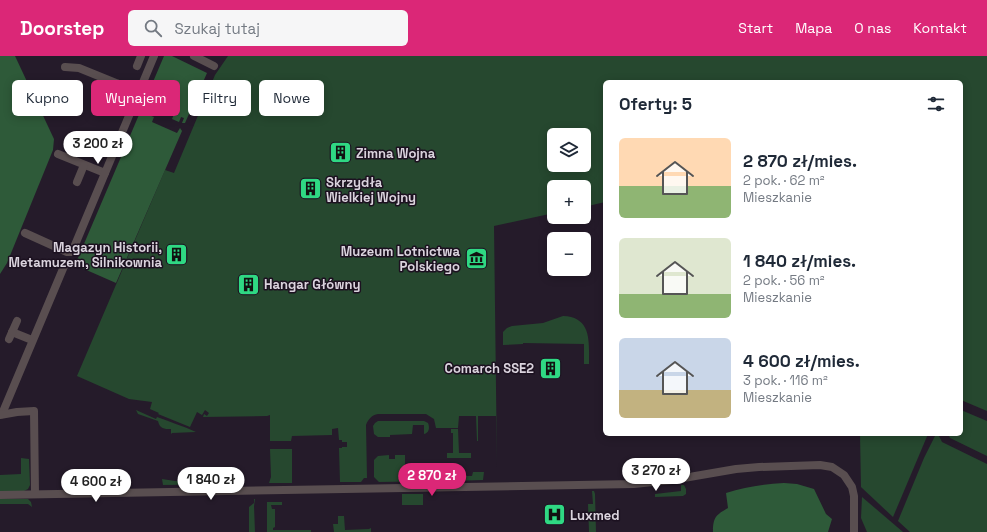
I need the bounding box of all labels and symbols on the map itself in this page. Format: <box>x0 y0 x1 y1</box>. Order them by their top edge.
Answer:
pin: 3 200 zł <box>57 131 139 165</box>
building icon: Zimna Wojna <box>328 140 354 166</box>
place label: Zimna Wojna <box>356 145 436 162</box>
place label: Skrzydła Wielkiej Wojny <box>326 174 416 206</box>
building icon: Skrzydła Wielkiej Wojny <box>298 176 324 202</box>
place label: Magazyn Historii, Metamuzem, Silnikownia <box>9 239 162 271</box>
building icon: Magazyn Historii, Metamuzem, Silnikownia <box>164 241 190 267</box>
place label: Muzeum Lotnictwa Polskiego <box>341 243 460 275</box>
museum icon: Muzeum Lotnictwa Polskiego <box>463 245 489 271</box>
building icon: Hangar Główny <box>235 271 261 297</box>
place label: Hangar Główny <box>264 276 360 293</box>
building icon: Comarch SSE2 <box>537 355 563 381</box>
place label: Comarch SSE2 <box>445 360 534 377</box>
pin: 3 270 zł <box>615 458 697 492</box>
pin: 2 870 zł <box>391 463 473 497</box>
pin: 1 840 zł <box>170 467 252 501</box>
pin: 4 600 zł <box>55 469 137 503</box>
hospital icon: Luxmed <box>541 502 567 528</box>
place label: Luxmed <box>570 507 620 524</box>

